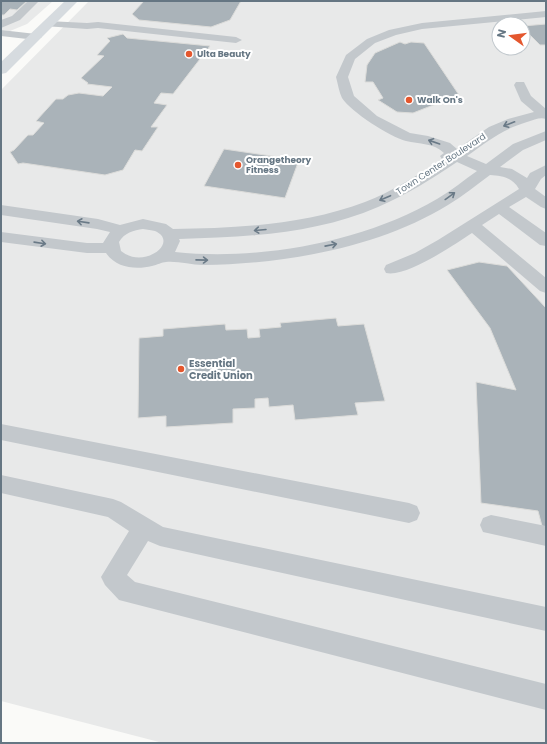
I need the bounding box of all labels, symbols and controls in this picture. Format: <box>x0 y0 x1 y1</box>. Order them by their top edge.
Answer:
north arrow <box>491 16 531 56</box>
text: N <box>493 28 510 40</box>
place label: Ulta Beauty <box>197 48 251 60</box>
marker: Ulta Beauty <box>184 49 194 59</box>
place label: Walk On's <box>417 94 463 106</box>
marker: Walk On's <box>404 95 414 105</box>
one-way arrow <box>503 121 515 129</box>
street label: Town Center Boulevard <box>394 131 488 197</box>
one-way arrow <box>428 138 441 145</box>
place label: Orangetheory Fitness <box>246 154 312 176</box>
marker: Orangetheory Fitness <box>233 160 243 170</box>
one-way arrow <box>445 192 456 201</box>
one-way arrow <box>380 194 392 202</box>
one-way arrow <box>77 218 90 226</box>
one-way arrow <box>254 227 267 234</box>
one-way arrow <box>33 239 46 247</box>
one-way arrow <box>324 241 337 249</box>
one-way arrow <box>195 256 208 264</box>
place label: Essential Credit Union <box>189 356 253 383</box>
marker: Essential Credit Union <box>176 364 186 374</box>

